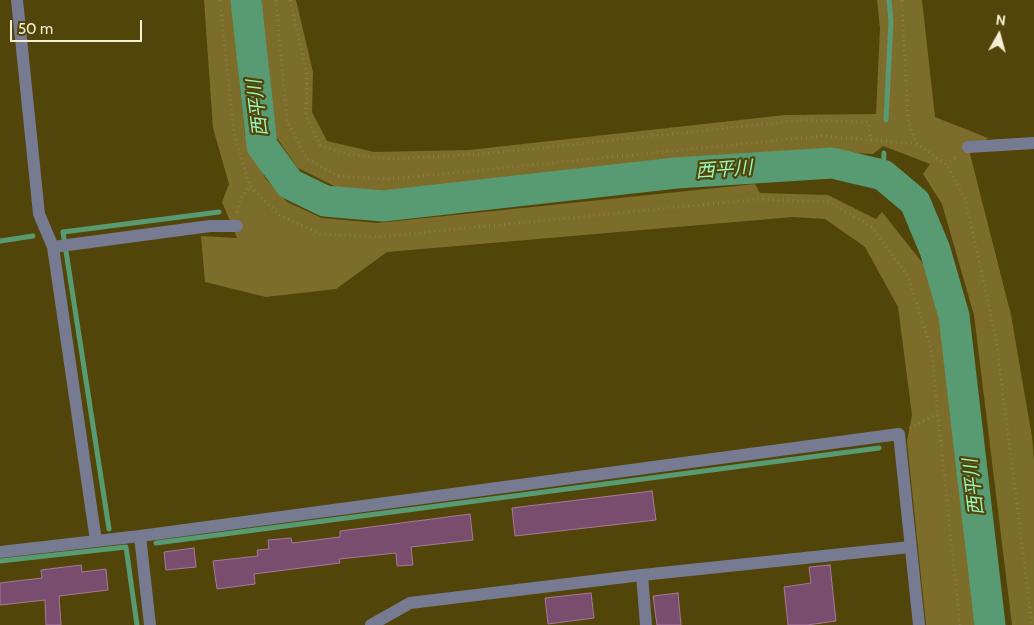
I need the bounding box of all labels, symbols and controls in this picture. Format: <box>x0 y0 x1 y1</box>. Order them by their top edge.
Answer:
scale bar <box>12 10 145 42</box>
north arrow <box>974 10 1024 60</box>
text: N <box>995 11 1007 30</box>
text: 50 m <box>18 20 53 38</box>
water label: 西平川 <box>243 78 273 138</box>
water label: 西平川 <box>695 157 753 183</box>
water label: 西平川 <box>959 457 989 517</box>

